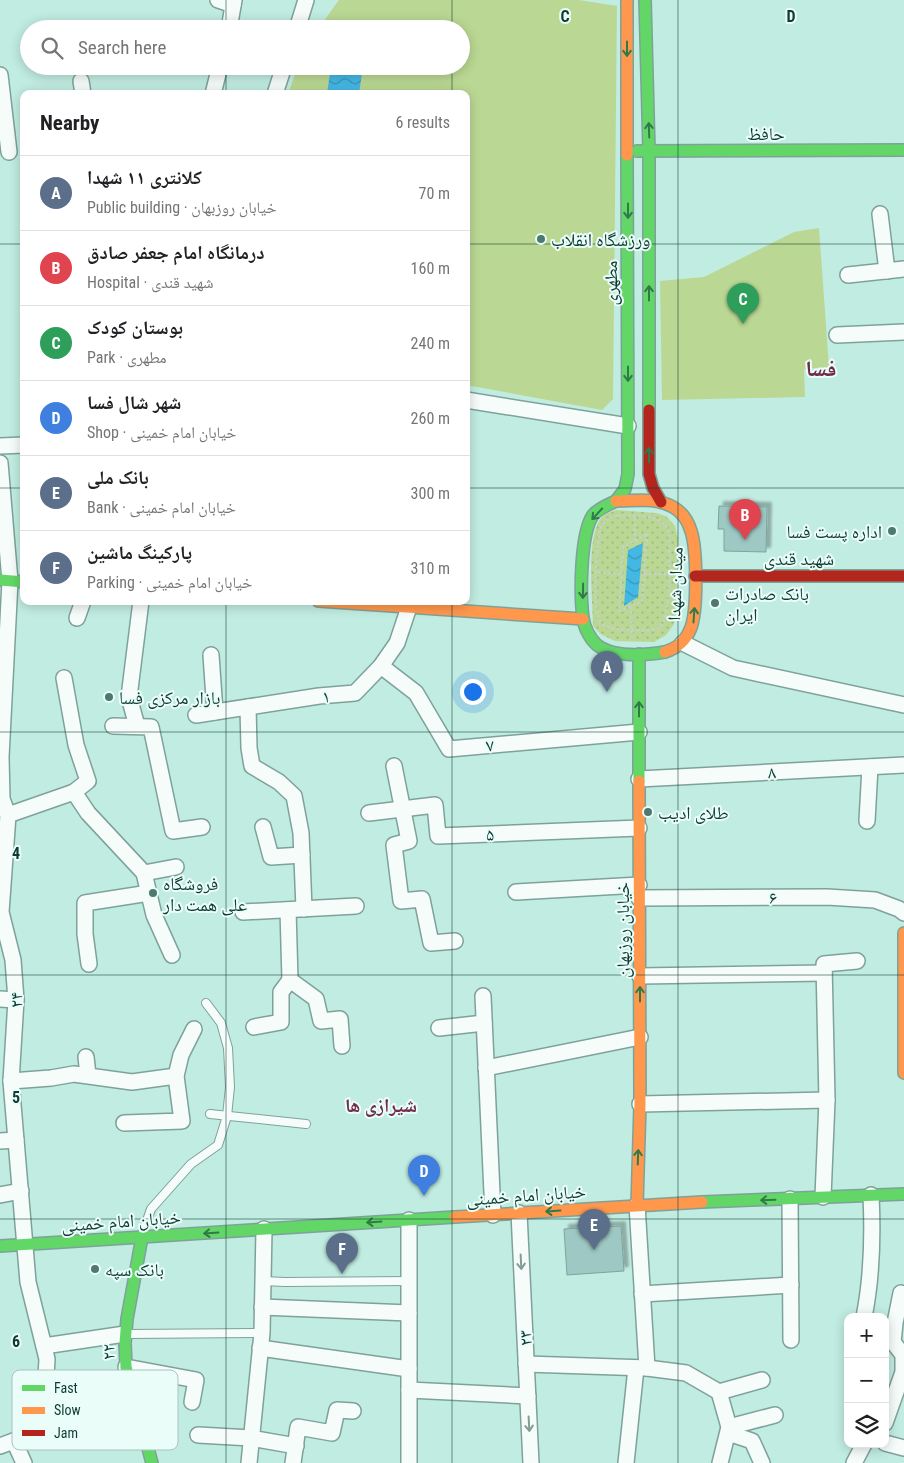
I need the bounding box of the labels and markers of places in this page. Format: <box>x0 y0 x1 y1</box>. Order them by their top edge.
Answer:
place label: ورزشگاه انقلاب <box>551 229 651 250</box>
marker: ورزشگاه انقلاب <box>535 233 547 245</box>
pin: C <box>727 283 759 324</box>
pin: B <box>729 499 761 540</box>
place label: اداره پست فسا <box>787 521 882 543</box>
marker: اداره پست فسا <box>886 525 898 537</box>
place label: بانک صادرات ایران <box>725 583 809 626</box>
marker: بانک صادرات ایران <box>709 597 721 609</box>
pin: A <box>591 651 623 692</box>
place label: بازار مرکزی فسا <box>119 687 220 709</box>
marker: بازار مرکزی فسا <box>103 691 115 703</box>
place label: طلای ادیب <box>658 802 729 824</box>
marker: طلای ادیب <box>642 806 654 818</box>
place label: فروشگاه علی همت دار <box>162 873 247 916</box>
marker: فروشگاه علی همت دار <box>147 887 159 899</box>
pin: D <box>408 1155 440 1196</box>
pin: E <box>578 1209 610 1250</box>
pin: F <box>326 1233 358 1274</box>
place label: بانک سپه <box>105 1259 164 1281</box>
marker: بانک سپه <box>89 1263 101 1275</box>

